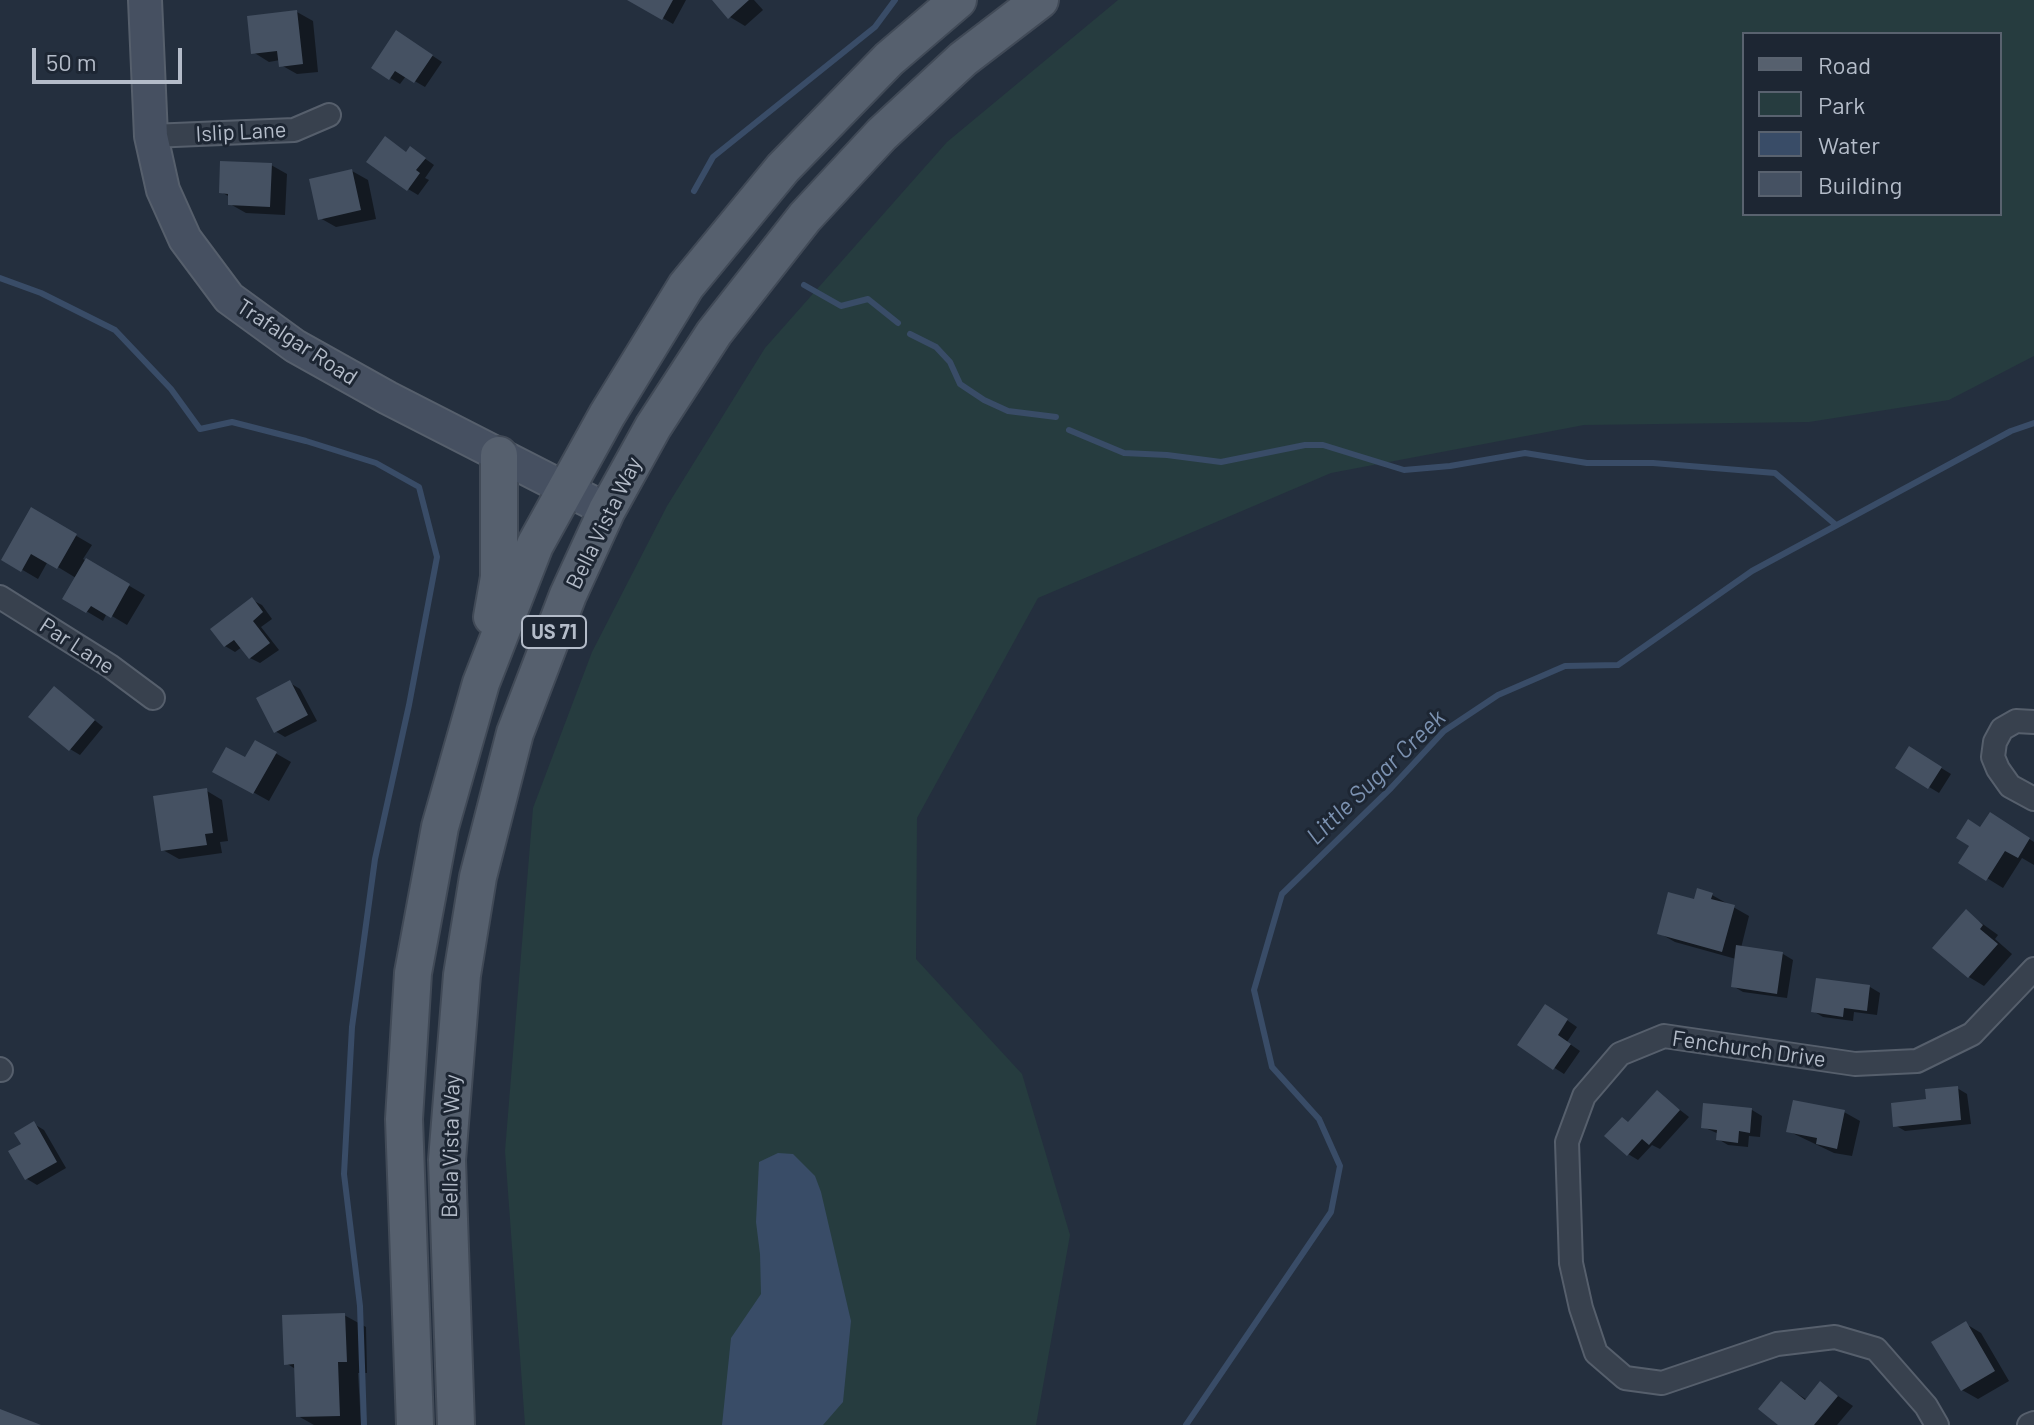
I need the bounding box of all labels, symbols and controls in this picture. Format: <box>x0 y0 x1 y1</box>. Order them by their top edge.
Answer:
scale bar <box>36 32 186 82</box>
legend <box>1742 32 2002 216</box>
text: 50 m <box>46 47 97 76</box>
text: Road <box>1818 50 1871 79</box>
text: Park <box>1818 90 1865 119</box>
street label: Islip Lane <box>195 116 287 148</box>
text: Water <box>1818 130 1880 159</box>
text: Building <box>1818 170 1902 199</box>
street label: Trafalgar Road <box>232 293 362 391</box>
street label: Bella Vista Way <box>561 453 647 593</box>
street label: Par Lane <box>35 612 119 680</box>
road number: US 71 <box>522 616 586 648</box>
water label: Little Sugar Creek <box>1301 703 1451 851</box>
street label: Fenchurch Drive <box>1671 1025 1827 1073</box>
street label: Bella Vista Way <box>437 1074 465 1218</box>

